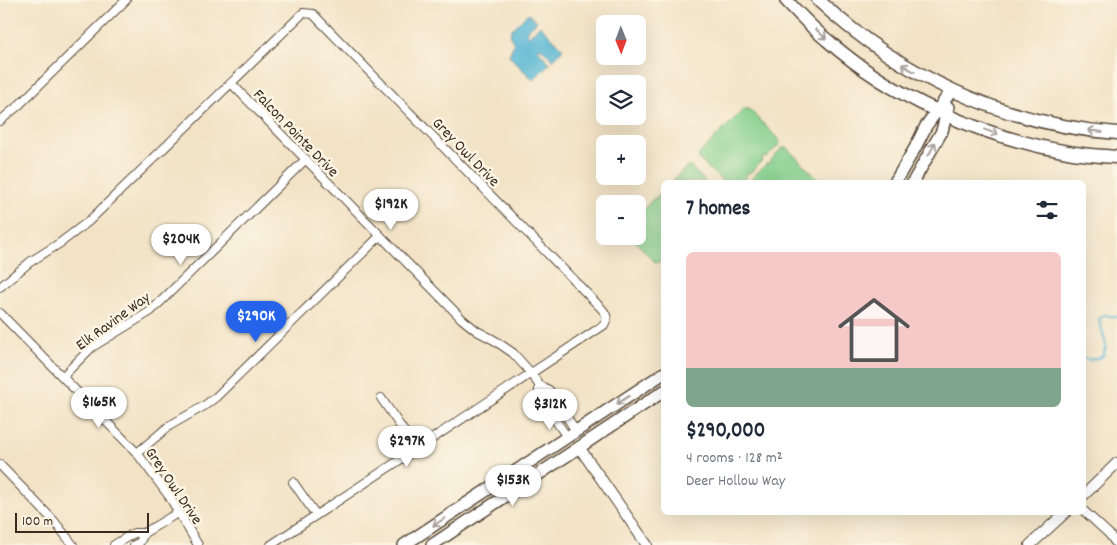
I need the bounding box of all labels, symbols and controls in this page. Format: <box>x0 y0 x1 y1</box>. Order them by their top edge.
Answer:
north arrow <box>596 15 646 65</box>
map controls <box>596 15 646 245</box>
one-way arrow <box>814 29 827 40</box>
one-way arrow <box>902 62 916 72</box>
button: layers <box>596 75 646 125</box>
street label: Falcon Pointe Drive <box>247 84 343 183</box>
street label: Grey Owl Drive <box>426 113 504 193</box>
one-way arrow <box>1088 126 1104 136</box>
one-way arrow <box>983 128 999 137</box>
button: + <box>596 135 646 185</box>
one-way arrow <box>928 143 938 157</box>
pin: $192K <box>356 188 426 231</box>
text: $192K <box>374 193 408 216</box>
button: − <box>596 195 646 245</box>
text: 7 homes <box>686 195 750 225</box>
icon: filters <box>1033 196 1061 224</box>
pin: $204K <box>146 224 216 266</box>
text: $204K <box>162 228 200 251</box>
icon: home <box>829 285 919 375</box>
street label: Elk Ravine Way <box>71 287 156 357</box>
pin: $290K <box>221 300 291 343</box>
text: $290K <box>237 305 275 328</box>
pin: $165K <box>64 386 134 429</box>
pin: $312K <box>515 388 585 431</box>
text: $165K <box>82 391 116 414</box>
text: $312K <box>533 393 567 416</box>
one-way arrow <box>616 394 630 405</box>
text: $290,000 <box>686 417 765 447</box>
pin: $297K <box>372 426 442 468</box>
text: $297K <box>389 430 425 453</box>
street label: Grey Owl Drive <box>139 443 207 530</box>
text: 4 rooms · 128 m² <box>686 447 783 470</box>
pin: $153K <box>478 464 548 507</box>
text: $153K <box>496 469 530 492</box>
text: Deer Hollow Way <box>686 470 785 493</box>
scale bar <box>15 510 149 533</box>
text: 100 m <box>22 512 53 532</box>
one-way arrow <box>432 517 446 527</box>

